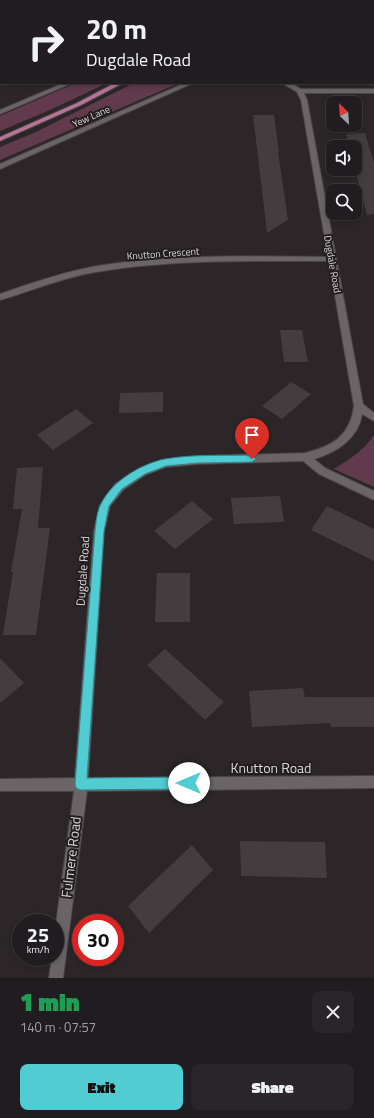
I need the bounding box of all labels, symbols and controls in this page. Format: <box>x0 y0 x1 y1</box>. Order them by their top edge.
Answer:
text: 20 m <box>86 7 147 50</box>
icon: right <box>20 16 72 68</box>
text: Dugdale Road <box>86 46 191 73</box>
north arrow <box>326 96 362 132</box>
map controls <box>326 96 362 220</box>
street label: Yew Lane <box>70 102 112 131</box>
button: sound <box>326 140 362 176</box>
button: search <box>326 184 362 220</box>
street label: Dugdale Road <box>320 234 345 294</box>
street label: Knutton Crescent <box>126 243 200 264</box>
pin <box>235 418 269 459</box>
icon: arrive <box>241 424 263 446</box>
street label: Dugdale Road <box>71 535 94 607</box>
street label: Knutton Road <box>230 757 312 778</box>
position arrow <box>168 762 210 804</box>
street label: Fulmere Road <box>55 815 86 899</box>
speed limit sign: 30 <box>72 914 124 966</box>
text: 25 <box>27 919 49 950</box>
text: km/h <box>27 942 49 957</box>
text: 1 min <box>20 984 80 1020</box>
button: close <box>312 991 354 1033</box>
text: 140 m · 07:57 <box>20 1017 96 1037</box>
button: Exit <box>20 1064 183 1110</box>
button: Share <box>191 1064 354 1110</box>

